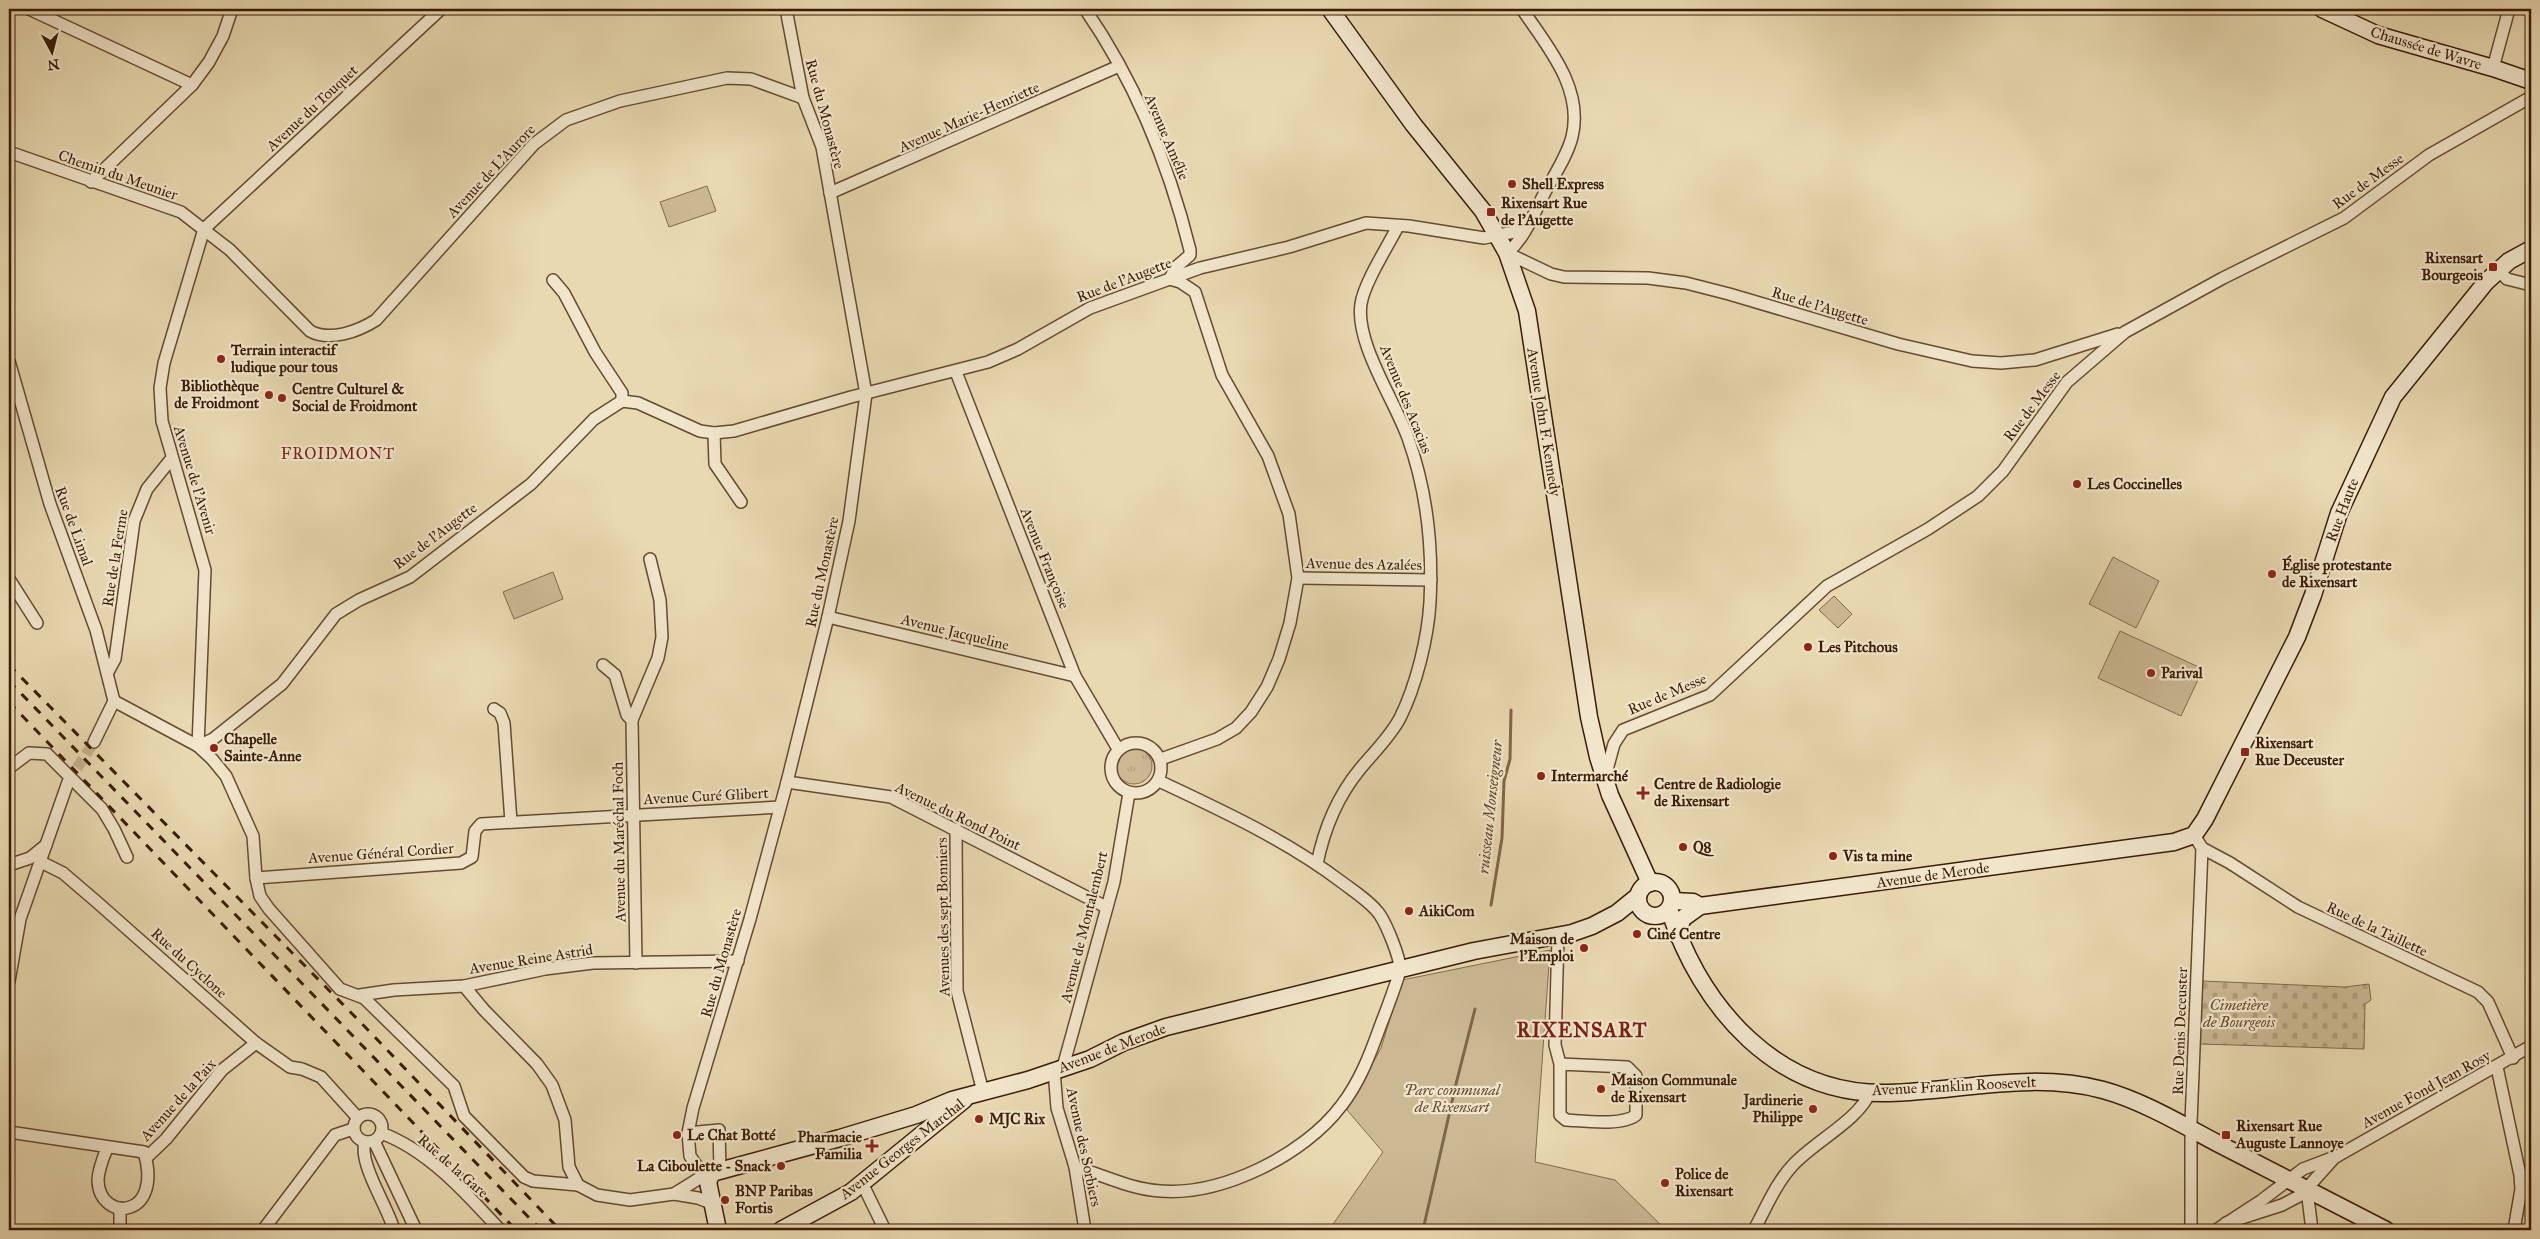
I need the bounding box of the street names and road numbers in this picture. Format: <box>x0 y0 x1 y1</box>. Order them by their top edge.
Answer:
street label: Chaussée de Wavre <box>2368 23 2484 73</box>
street label: Rue du Monastère <box>802 57 848 171</box>
street label: Avenue du Touquet <box>262 61 363 156</box>
street label: Avenue Marie-Henriette <box>895 78 1042 157</box>
street label: Avenue Amélie <box>1140 90 1193 183</box>
street label: Avenue de L'Aurore <box>442 121 539 222</box>
street label: Chemin du Meunier <box>56 146 180 204</box>
street label: Rue de Messe <box>2329 149 2407 213</box>
street label: Rue de l'Augette <box>1074 254 1174 306</box>
street label: Rue de l'Augette <box>1770 283 1870 329</box>
street label: Avenue des Acacias <box>1376 341 1436 456</box>
street label: Avenue John F. Kennedy <box>1522 345 1565 499</box>
street label: Rue de Messe <box>2000 367 2064 445</box>
street label: Avenue de l'Avenir <box>170 422 220 537</box>
street label: Rue Haute <box>2322 476 2362 544</box>
street label: Rue de Limal <box>51 484 97 569</box>
street label: Rue de l'Augette <box>390 499 480 573</box>
street label: Avenue Françoise <box>1016 504 1074 611</box>
street label: Rue de la Ferme <box>98 508 132 608</box>
street label: Rue du Monastère <box>801 515 843 629</box>
street label: Avenue des Azalées <box>1305 554 1422 574</box>
street label: Avenue Jacqueline <box>898 610 1011 655</box>
street label: Rue de Messe <box>1625 669 1709 719</box>
street label: Avenue du Maréchal Foch <box>609 761 629 923</box>
street label: Avenue du Rond Point <box>891 777 1024 855</box>
street label: Avenue Curé Glibert <box>642 784 770 808</box>
street label: Avenues des sept Bonniers <box>933 837 953 998</box>
street label: Avenue Général Cordier <box>307 839 455 867</box>
street label: Avenue de Montalembert <box>1056 849 1112 1005</box>
street label: Avenue de Merode <box>1874 858 1991 892</box>
street label: Rue de la Taillette <box>2324 898 2430 960</box>
street label: Rue du Monastère <box>697 906 745 1020</box>
street label: Rue du Cyclone <box>147 924 231 1002</box>
street label: Avenue Reine Astrid <box>467 940 594 978</box>
street label: Rue Denis Deceuster <box>2169 966 2191 1095</box>
street label: Avenue de Merode <box>1055 1019 1168 1077</box>
street label: Avenue Fond Jean Rosy <box>2358 1046 2495 1133</box>
street label: Avenue de la Paix <box>136 1055 220 1146</box>
street label: Avenue Franklin Roosevelt <box>1870 1073 2037 1099</box>
street label: Avenue des Sorbiers <box>1062 1085 1105 1208</box>
street label: Avenue Georges Marchal <box>835 1094 969 1204</box>
street label: Rue de la Gare <box>414 1130 492 1202</box>

